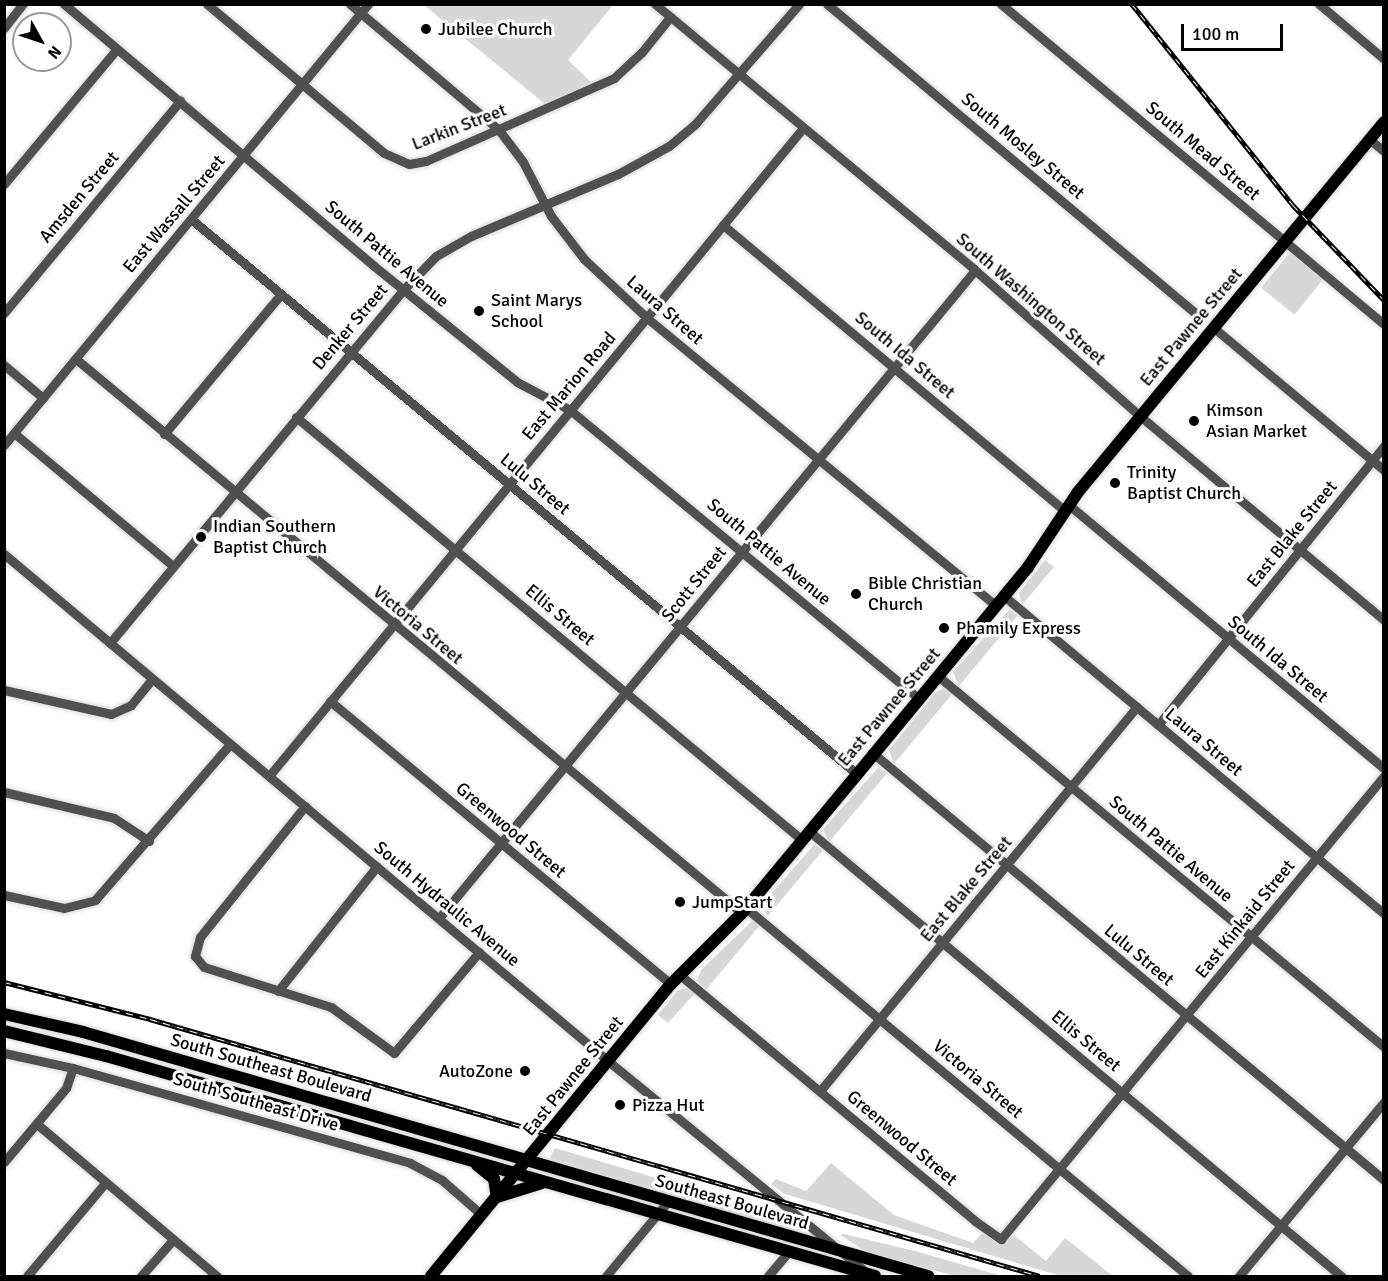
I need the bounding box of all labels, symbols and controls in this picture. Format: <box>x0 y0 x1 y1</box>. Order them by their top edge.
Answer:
north arrow <box>12 12 72 72</box>
scale bar <box>1184 12 1286 50</box>
place label: Jubilee Church <box>438 18 552 40</box>
marker: Jubilee Church <box>419 22 433 36</box>
text: 100 m <box>1192 23 1239 45</box>
text: N <box>43 42 66 63</box>
street label: South Mosley Street <box>957 88 1089 204</box>
street label: South Mead Street <box>1142 97 1264 205</box>
street label: Larkin Street <box>409 99 509 155</box>
street label: Amsden Street <box>35 147 123 247</box>
street label: East Wassall Street <box>118 151 230 277</box>
street label: South Pattie Avenue <box>321 196 453 312</box>
street label: South Washington Street <box>952 228 1110 370</box>
street label: East Pawnee Street <box>1135 263 1247 391</box>
street label: Laura Street <box>622 271 708 349</box>
street label: Denker Street <box>308 280 392 374</box>
place label: Saint Marys School <box>491 290 582 332</box>
marker: Saint Marys School <box>472 304 486 318</box>
street label: South Ida Street <box>851 307 959 403</box>
street label: East Marion Road <box>518 328 620 444</box>
place label: Kimson Asian Market <box>1206 400 1307 442</box>
marker: Kimson Asian Market <box>1187 414 1201 428</box>
street label: Lulu Street <box>496 449 574 519</box>
place label: Trinity Baptist Church <box>1127 462 1241 504</box>
marker: Trinity Baptist Church <box>1108 476 1122 490</box>
street label: East Blake Street <box>1242 476 1342 592</box>
street label: South Pattie Avenue <box>703 494 835 610</box>
place label: Indian Southern Baptist Church <box>213 516 336 558</box>
marker: Indian Southern Baptist Church <box>194 530 208 544</box>
street label: Scott Street <box>657 542 731 626</box>
place label: Bible Christian Church <box>868 573 982 616</box>
street label: Ellis Street <box>521 580 599 650</box>
street label: Victoria Street <box>369 581 467 669</box>
marker: Bible Christian Church <box>849 587 863 601</box>
street label: South Ida Street <box>1224 611 1332 707</box>
place label: Phamily Express <box>956 617 1081 639</box>
marker: Phamily Express <box>937 621 951 635</box>
street label: East Pawnee Street <box>833 643 945 771</box>
street label: Laura Street <box>1161 703 1247 781</box>
street label: Greenwood Street <box>451 778 571 882</box>
street label: South Pattie Avenue <box>1105 791 1237 907</box>
street label: East Blake Street <box>916 832 1016 946</box>
street label: South Hydraulic Avenue <box>370 837 524 971</box>
street label: East Kinkaid Street <box>1191 855 1299 983</box>
place label: JumpStart <box>692 891 773 913</box>
marker: JumpStart <box>673 895 687 909</box>
street label: Lulu Street <box>1100 920 1178 990</box>
street label: Ellis Street <box>1047 1006 1125 1076</box>
street label: East Pawnee Street <box>518 1012 628 1140</box>
street label: South Southeast Boulevard <box>168 1029 374 1107</box>
street label: Victoria Street <box>929 1035 1027 1123</box>
place label: AutoZone <box>439 1060 513 1082</box>
marker: AutoZone <box>518 1064 532 1078</box>
street label: South Southeast Drive <box>171 1068 341 1136</box>
street label: Greenwood Street <box>842 1086 962 1190</box>
place label: Pizza Hut <box>632 1094 705 1116</box>
marker: Pizza Hut <box>613 1098 627 1112</box>
street label: Southeast Boulevard <box>653 1170 811 1234</box>

